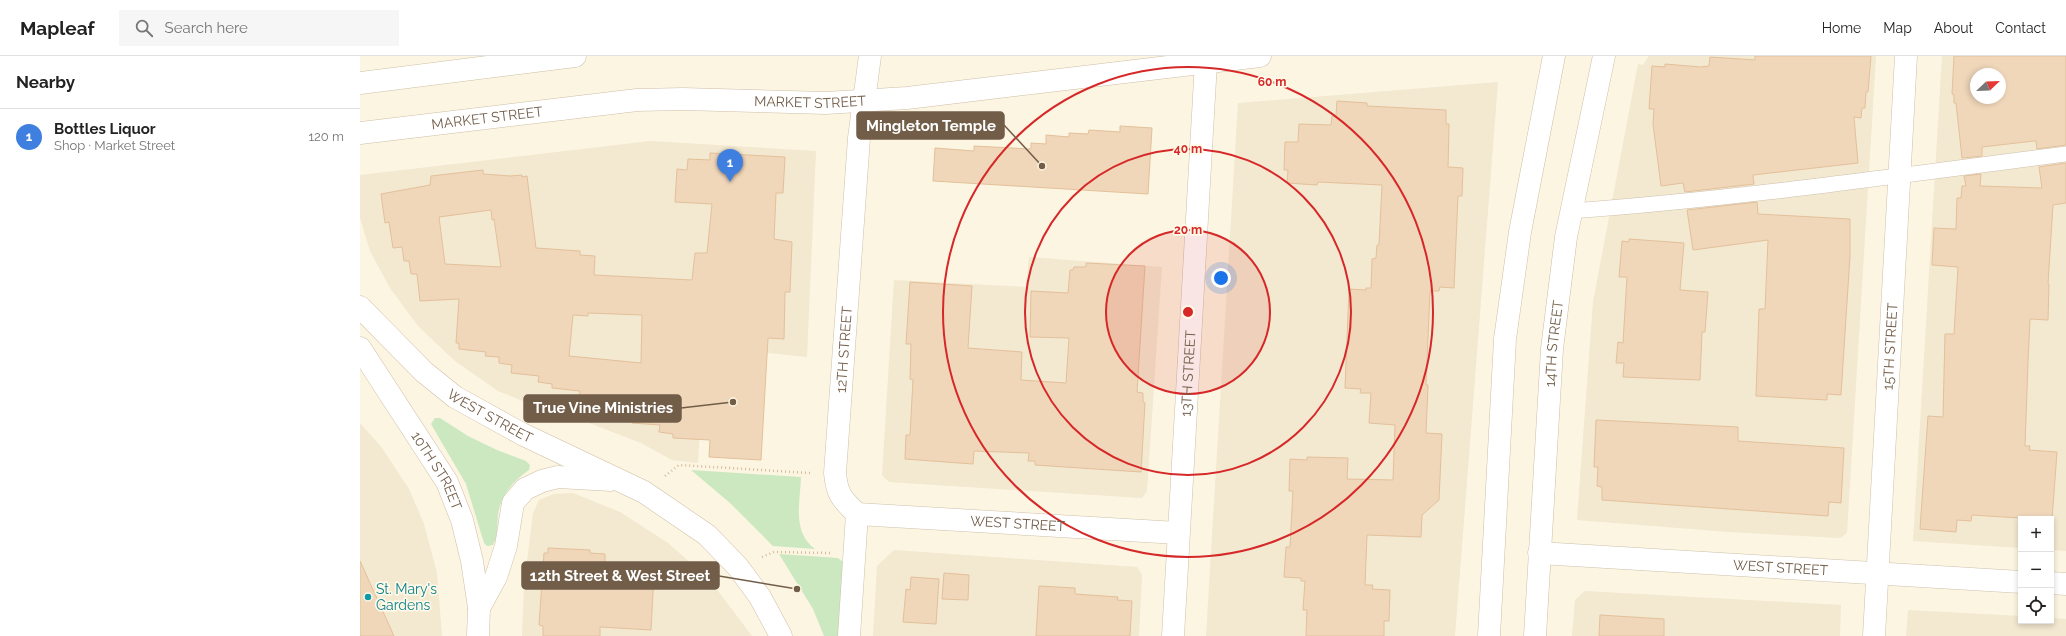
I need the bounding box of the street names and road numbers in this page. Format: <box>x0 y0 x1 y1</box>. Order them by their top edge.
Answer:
street label: MARKET STREET <box>754 93 867 111</box>
street label: MARKET STREET <box>431 103 544 132</box>
street label: 14TH STREET <box>1542 299 1566 388</box>
street label: 15TH STREET <box>1880 302 1900 391</box>
street label: 12TH STREET <box>833 305 855 393</box>
street label: 13TH STREET <box>1178 329 1199 417</box>
street label: WEST STREET <box>444 386 536 446</box>
street label: 10TH STREET <box>408 428 465 513</box>
street label: WEST STREET <box>970 513 1066 534</box>
street label: WEST STREET <box>1733 557 1829 578</box>

